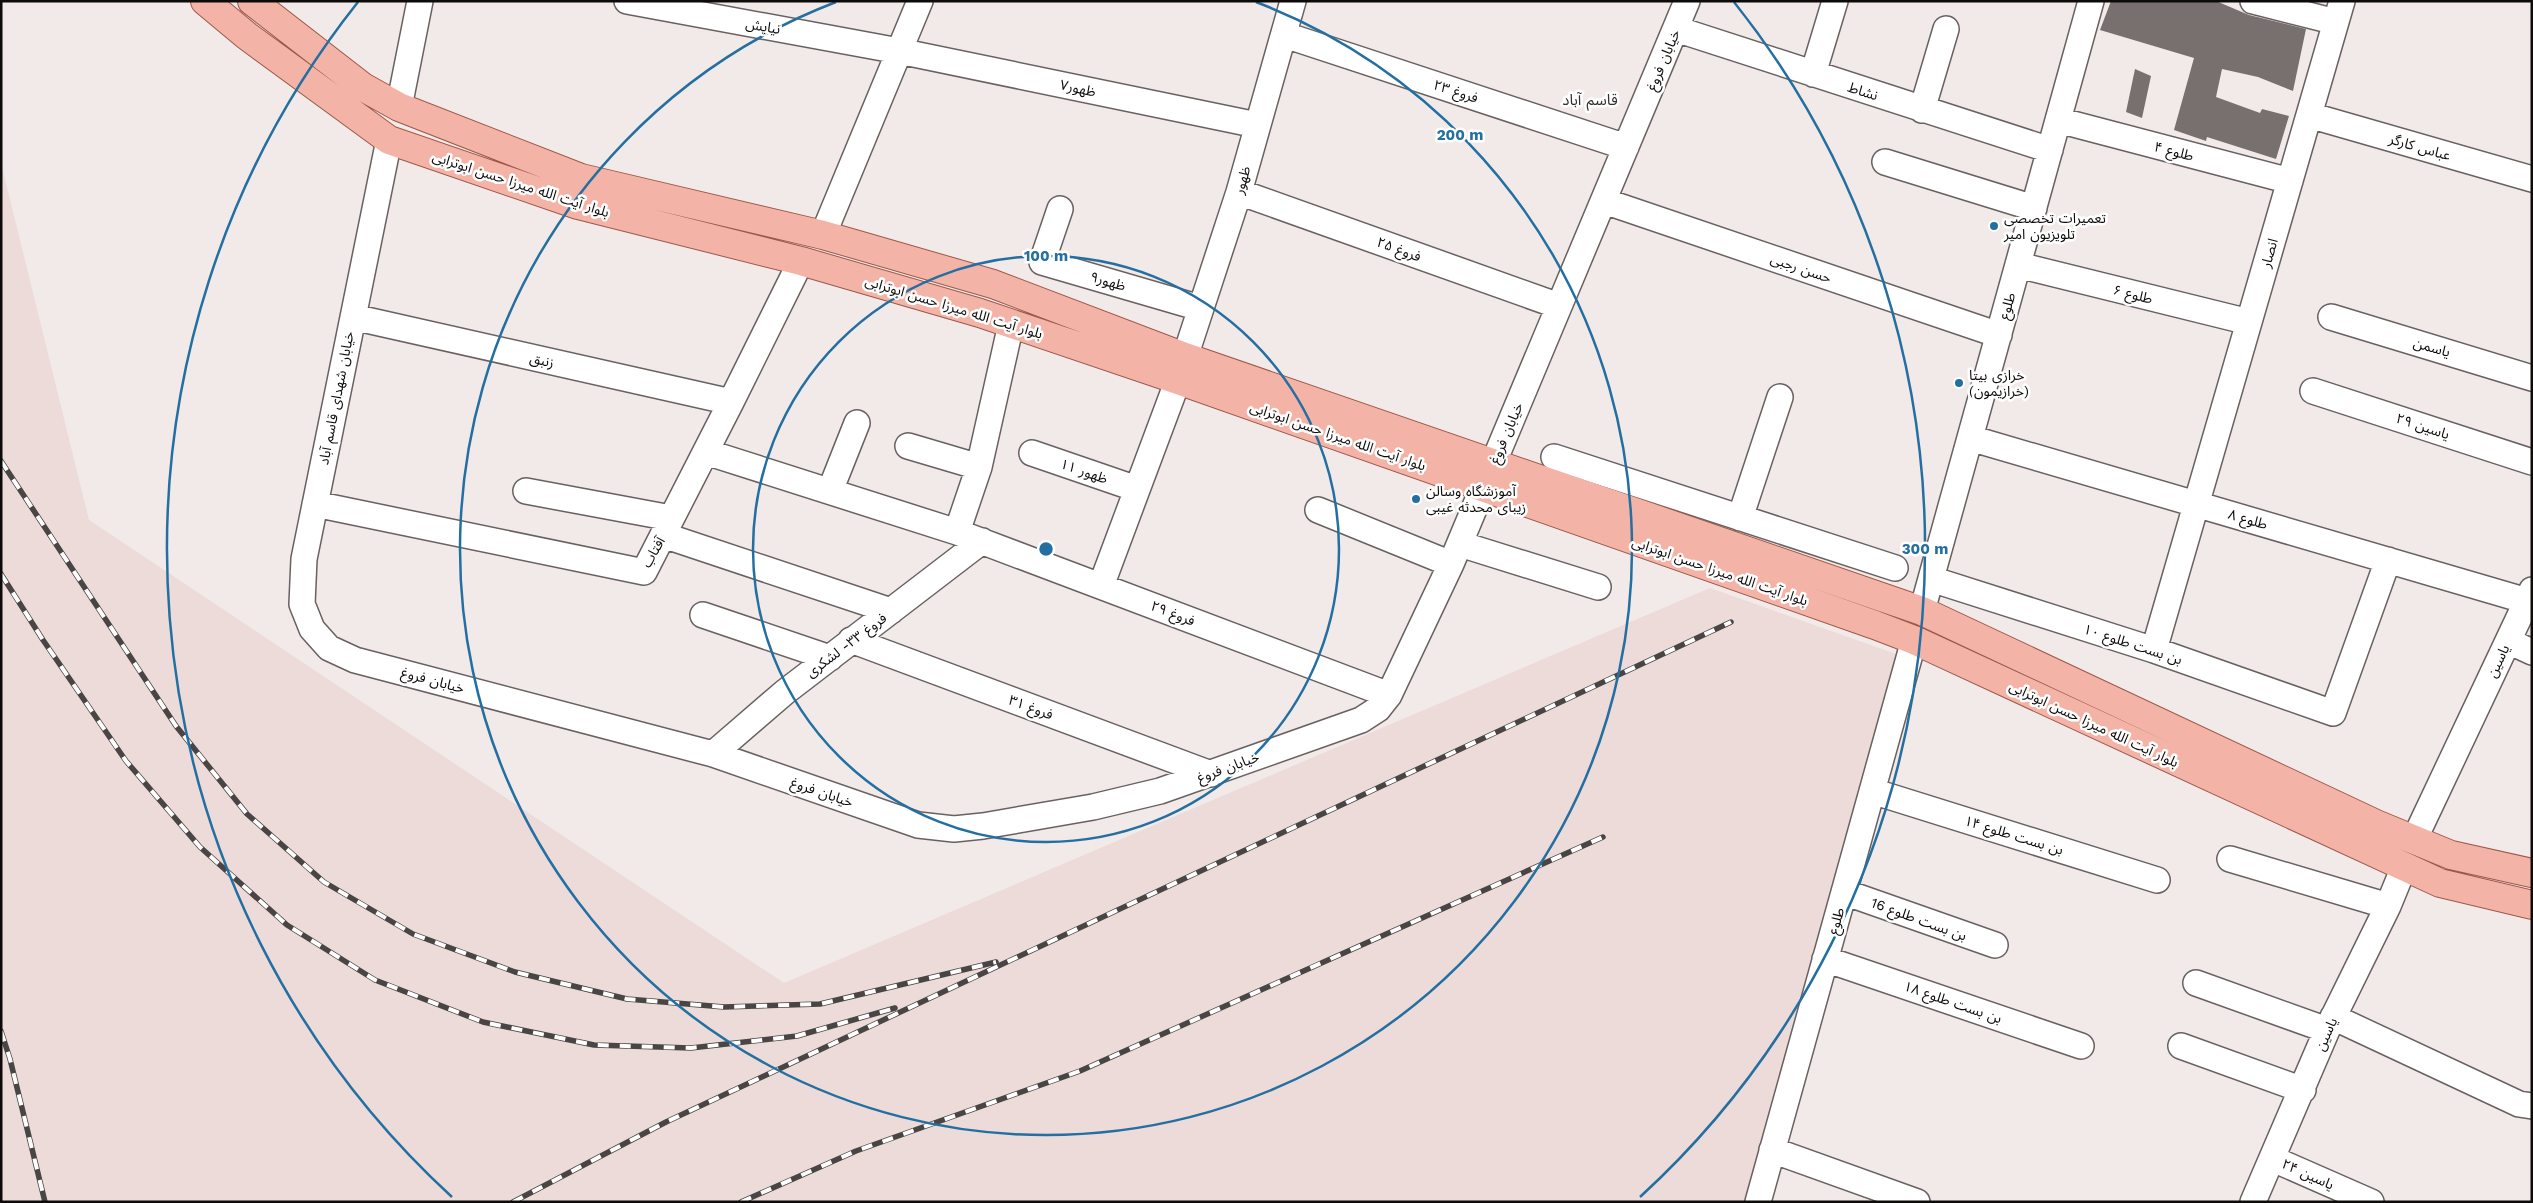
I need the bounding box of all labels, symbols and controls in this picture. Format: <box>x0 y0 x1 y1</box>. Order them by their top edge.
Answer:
street label: نيايش <box>744 15 782 38</box>
street label: خیابان فروغ <box>1643 27 1686 94</box>
street label: ظهور۷ <box>1058 76 1097 101</box>
street label: فروغ ۲۳ <box>1431 76 1480 109</box>
street label: نشاط <box>1846 79 1880 103</box>
district label: قاسم آباد <box>1562 91 1618 111</box>
text: 200 m <box>1437 126 1483 144</box>
street label: عباس کارگر <box>2386 130 2453 164</box>
street label: طلوع ۴ <box>2152 138 2195 167</box>
street label: بلوار آیت الله میرزا حسن ابوترابی <box>430 148 612 221</box>
street label: ظهور <box>1230 164 1255 197</box>
place label: تعمیرات تخصصی تلویزیون امیر <box>2003 210 2106 243</box>
marker: تعمیرات تخصصی تلویزیون امیر <box>1988 220 2000 232</box>
street label: فروغ ۲۵ <box>1374 234 1423 267</box>
street label: انصار <box>2257 237 2282 271</box>
text: 100 m <box>1024 247 1068 265</box>
street label: حسن رجبی <box>1768 250 1833 287</box>
street label: ظهور۹ <box>1088 268 1128 295</box>
street label: بلوار آیت الله میرزا حسن ابوترابی <box>863 272 1045 343</box>
street label: طلوع ۶ <box>2111 281 2154 310</box>
street label: طلوع <box>1996 291 2021 322</box>
street label: خیابان شهدای قاسم آباد <box>315 330 360 467</box>
street label: یاسمن <box>2411 334 2452 361</box>
street label: زنبق <box>528 349 556 373</box>
place label: خرازی بیتا (خرازیمون) <box>1969 367 2029 400</box>
marker: خرازی بیتا (خرازیمون) <box>1953 377 1965 389</box>
street label: بلوار آیت الله میرزا حسن ابوترابی <box>1248 398 1428 475</box>
street label: خیابان فروغ <box>1486 400 1529 467</box>
street label: یاسین ۲۹ <box>2394 410 2452 443</box>
street label: ظهور ۱۱ <box>1058 455 1110 488</box>
place label: آموزشگاه وسالن زیبای محدثه غیبی <box>1426 483 1526 516</box>
marker: آموزشگاه وسالن زیبای محدثه غیبی <box>1410 493 1422 505</box>
street label: طلوع ۸ <box>2226 506 2270 535</box>
street label: آفتاب <box>638 533 669 570</box>
street label: بلوار آیت الله میرزا حسن ابوترابی <box>1630 533 1810 610</box>
centre of rings <box>1037 540 1055 558</box>
text: 300 m <box>1902 540 1948 558</box>
street label: فروغ ۲۹ <box>1148 597 1197 632</box>
street label: فروغ ۳۳- لشکری <box>803 610 891 683</box>
street label: بن بست طلوع ۱۰ <box>2081 621 2185 670</box>
street label: یاسین <box>2483 642 2513 681</box>
street label: خیابان فروغ <box>399 664 466 699</box>
street label: بلوار آیت الله میرزا حسن ابوترابی <box>2006 678 2181 771</box>
street label: فروغ ۳۱ <box>1006 692 1055 725</box>
street label: خیابان فروغ <box>1195 748 1262 788</box>
street label: خیابان فروغ <box>788 774 855 813</box>
street label: بن بست طلوع ۱۴ <box>1962 812 2066 861</box>
street label: بن بست طلوع 16 <box>1868 894 1969 947</box>
street label: طلوع <box>1825 906 1850 937</box>
street label: بن بست طلوع ۱۸ <box>1901 978 2004 1029</box>
street label: یاسین <box>2312 1015 2341 1054</box>
street label: یاسین ۲۴ <box>2279 1155 2337 1194</box>

